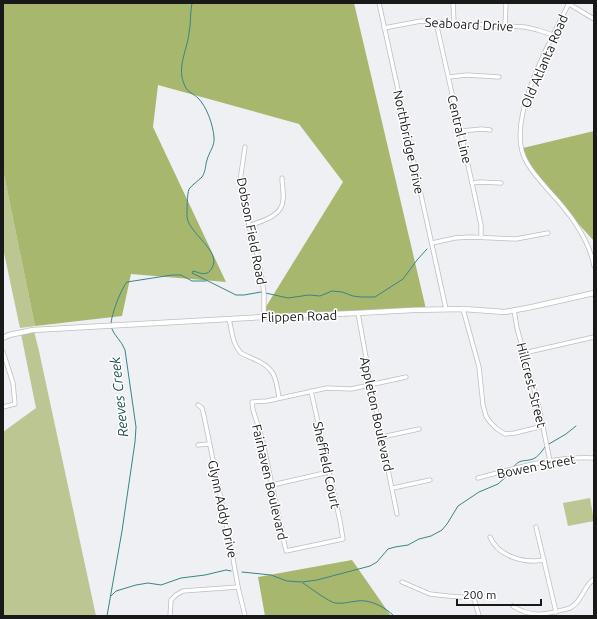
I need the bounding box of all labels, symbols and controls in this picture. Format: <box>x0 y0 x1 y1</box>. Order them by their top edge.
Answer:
street label: Old Atlanta Road <box>518 12 570 110</box>
street label: Seaboard Drive <box>424 15 514 33</box>
street label: Northbridge Drive <box>391 89 427 195</box>
street label: Central Line <box>445 93 475 165</box>
street label: Dobson Field Road <box>235 176 269 286</box>
street label: Flippen Road <box>261 308 337 324</box>
street label: Hillcrest Street <box>515 341 549 429</box>
water label: Reeves Creek <box>107 355 131 438</box>
street label: Appleton Boulevard <box>358 355 396 473</box>
street label: Sheffield Court <box>311 420 343 510</box>
street label: Fairhaven Boulevard <box>250 423 290 541</box>
street label: Bowen Street <box>495 452 577 480</box>
street label: Glynn Addy Drive <box>206 459 240 559</box>
scale bar <box>457 581 541 607</box>
text: 200 m <box>463 588 496 601</box>

